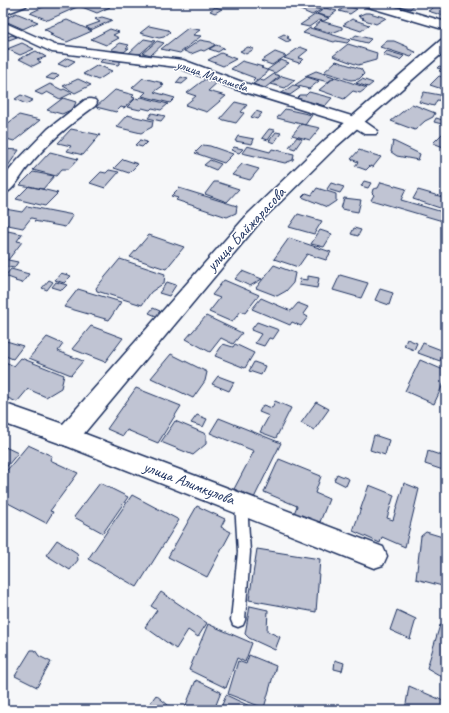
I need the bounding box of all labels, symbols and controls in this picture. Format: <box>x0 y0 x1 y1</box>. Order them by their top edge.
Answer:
street label: улица Макашева <box>173 56 251 96</box>
street label: улица Байжарасова <box>201 182 291 276</box>
street label: улица Алимкулова <box>140 456 238 510</box>

